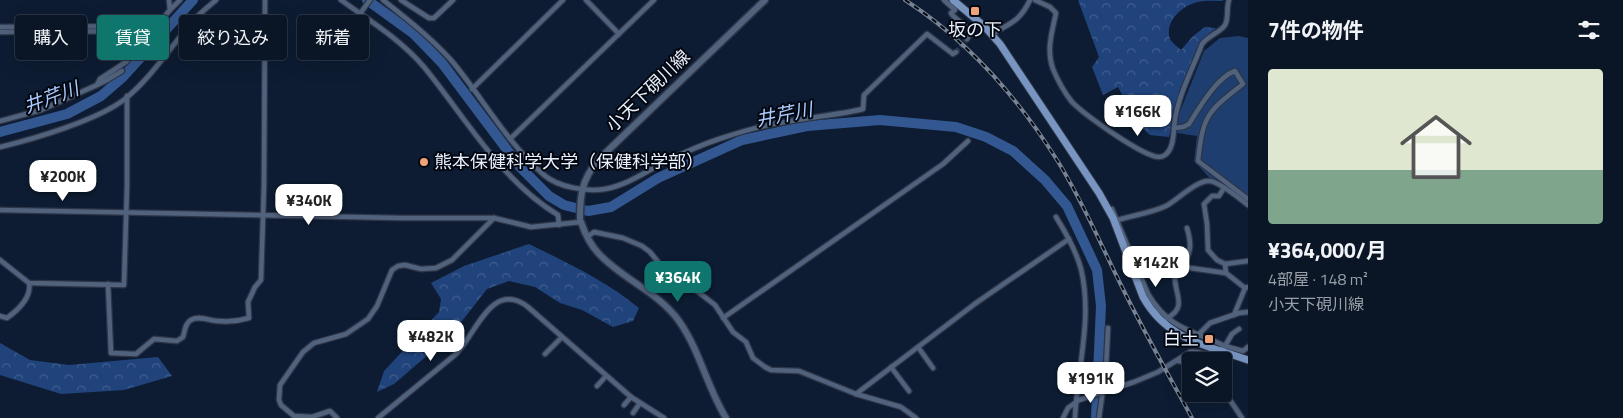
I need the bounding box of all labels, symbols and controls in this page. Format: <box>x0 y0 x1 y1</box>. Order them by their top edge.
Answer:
marker: 坂の下 <box>969 5 981 17</box>
text: 7件の物件 <box>1268 14 1364 46</box>
chip: 購入 <box>15 15 87 60</box>
chip: 賃貸 <box>97 15 169 60</box>
chip: 絞り込み <box>179 15 287 60</box>
chip: 新着 <box>297 15 369 60</box>
place label: 坂の下 <box>948 16 1002 43</box>
icon: filters <box>1575 16 1603 44</box>
street label: 小天下硯川線 <box>599 43 696 138</box>
water label: 井芹川 <box>19 72 84 120</box>
water label: 井芹川 <box>753 93 817 133</box>
pin: ¥166K <box>1103 94 1173 137</box>
text: ¥166K <box>1115 99 1161 123</box>
icon: home <box>1391 102 1481 192</box>
place label: 熊本保健科学大学（保健科学部） <box>434 148 704 175</box>
marker: 熊本保健科学大学（保健科学部） <box>418 156 430 168</box>
pin: ¥200K <box>28 160 98 202</box>
text: ¥200K <box>40 164 86 188</box>
pin: ¥340K <box>274 184 344 226</box>
text: ¥340K <box>286 188 332 212</box>
text: ¥364,000/月 <box>1268 234 1387 266</box>
pin: ¥142K <box>1121 246 1191 288</box>
text: ¥142K <box>1133 250 1179 274</box>
pin: ¥364K <box>643 260 713 303</box>
text: ¥364K <box>655 265 701 289</box>
text: 4部屋 · 148 m² <box>1268 267 1368 291</box>
text: 小天下硯川線 <box>1268 292 1364 316</box>
pin: ¥482K <box>396 320 466 362</box>
text: ¥482K <box>408 324 454 348</box>
place label: 白土 <box>1163 325 1199 352</box>
marker: 白土 <box>1203 333 1215 345</box>
map controls <box>1182 352 1232 402</box>
button: layers <box>1182 352 1232 402</box>
pin: ¥191K <box>1056 362 1126 404</box>
text: ¥191K <box>1068 366 1114 390</box>

